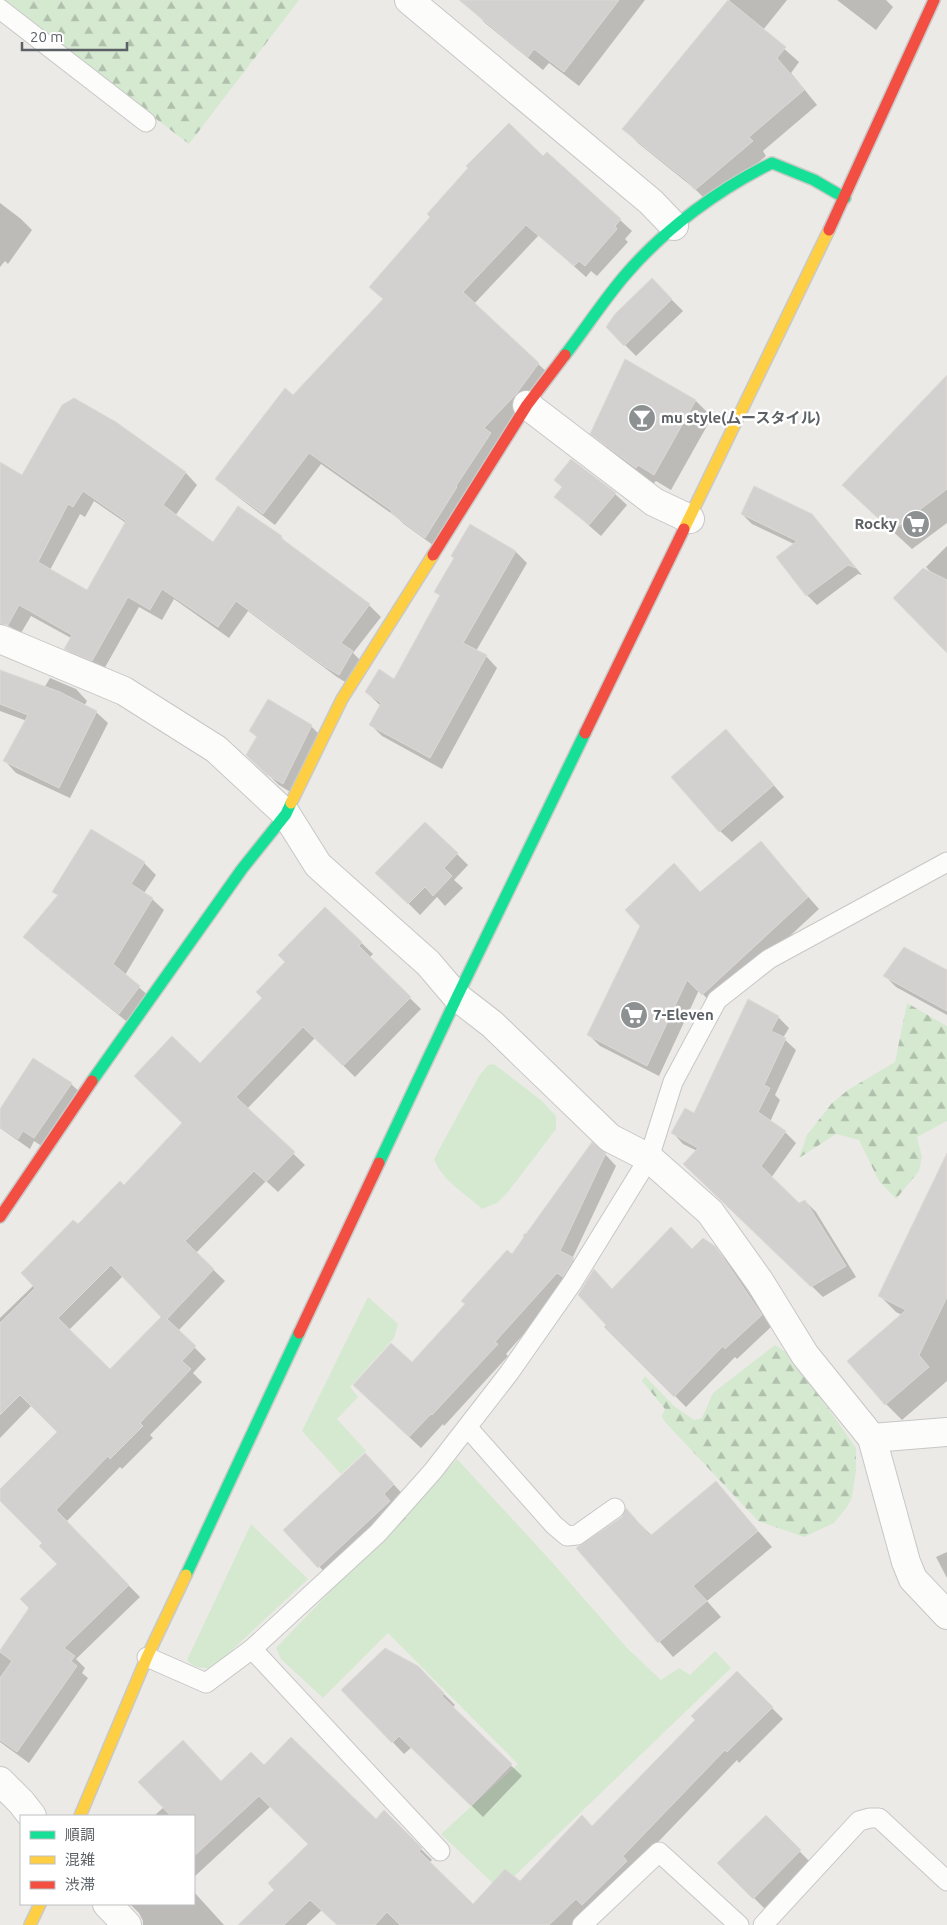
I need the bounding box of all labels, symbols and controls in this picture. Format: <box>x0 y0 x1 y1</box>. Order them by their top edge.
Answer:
scale bar <box>22 20 128 52</box>
text: 20 m <box>30 28 63 45</box>
bar icon: mu style(厶ースタイル) <box>627 403 657 433</box>
place label: mu style(厶ースタイル) <box>661 409 821 426</box>
supermarket icon: Rocky <box>901 509 931 539</box>
place label: Rocky <box>854 515 897 532</box>
supermarket icon: 7-Eleven <box>619 1000 649 1030</box>
place label: 7-Eleven <box>653 1006 714 1023</box>
legend <box>20 1815 195 1905</box>
text: 順調 <box>65 1826 95 1843</box>
text: 混雑 <box>65 1851 95 1868</box>
text: 渋滞 <box>65 1876 95 1893</box>

